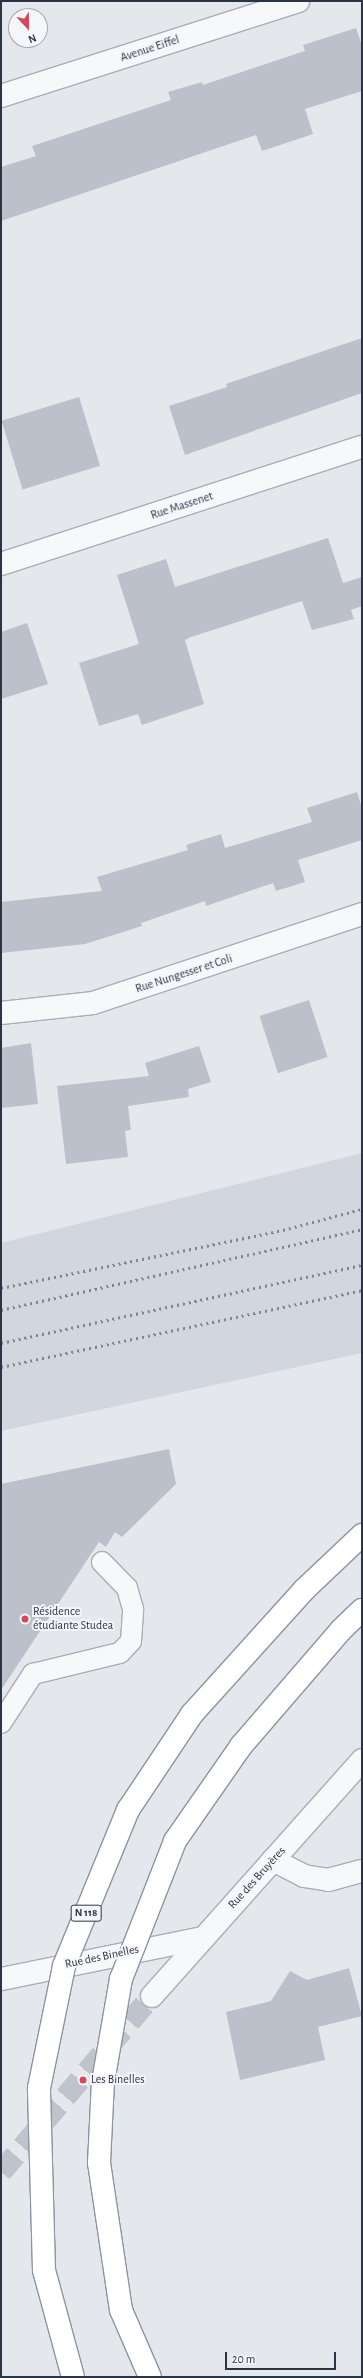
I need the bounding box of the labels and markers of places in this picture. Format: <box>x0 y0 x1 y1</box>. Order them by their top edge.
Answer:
place label: Résidence étudiante Studea <box>33 1605 113 1633</box>
marker: Résidence étudiante Studea <box>20 1614 30 1624</box>
place label: Les Binelles <box>91 2073 145 2087</box>
marker: Les Binelles <box>78 2075 88 2085</box>

